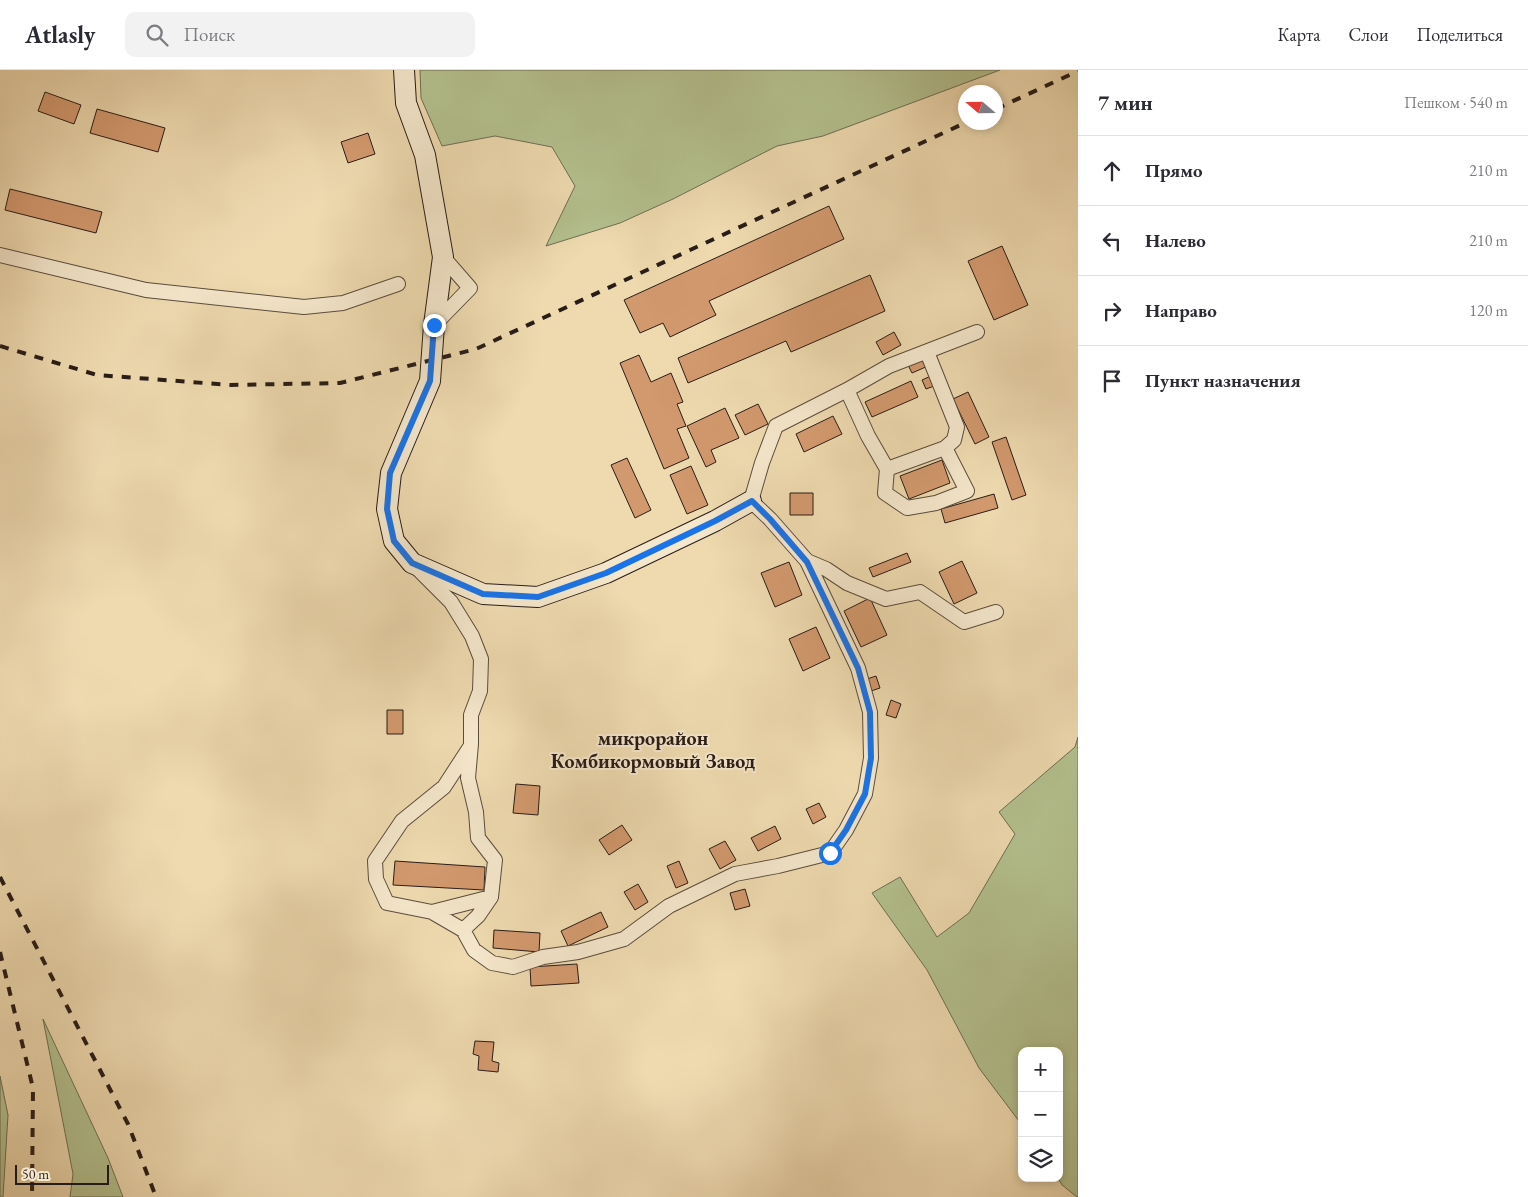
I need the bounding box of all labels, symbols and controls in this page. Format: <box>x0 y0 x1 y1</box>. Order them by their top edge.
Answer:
search box <box>125 12 475 57</box>
text: Atlasly <box>25 19 95 50</box>
icon: search <box>143 21 171 49</box>
text: Поиск <box>183 22 235 47</box>
text: Карта <box>1278 23 1321 46</box>
text: Слои <box>1349 23 1388 46</box>
text: Поделиться <box>1416 23 1503 46</box>
north arrow <box>958 85 1003 130</box>
text: 7 мин <box>1098 89 1153 116</box>
text: Пешком · 540 m <box>1404 92 1508 113</box>
icon: ahead <box>1098 157 1126 185</box>
text: Прямо <box>1145 158 1203 183</box>
text: 210 m <box>1469 160 1508 181</box>
icon: left <box>1098 227 1126 255</box>
text: Налево <box>1145 228 1206 253</box>
text: 210 m <box>1469 230 1508 251</box>
icon: right <box>1098 297 1126 325</box>
text: Направо <box>1145 298 1217 323</box>
text: 120 m <box>1469 300 1508 321</box>
route end <box>423 314 446 337</box>
icon: arrive <box>1098 367 1126 395</box>
text: Пункт назначения <box>1145 368 1301 393</box>
district label: микрорайон Комбикормовый Завод <box>551 725 756 774</box>
route start <box>819 842 842 865</box>
map controls <box>1018 1047 1063 1182</box>
button: + <box>1018 1047 1063 1092</box>
button: − <box>1018 1092 1063 1137</box>
button: layers <box>1018 1137 1063 1182</box>
scale bar <box>15 1162 109 1185</box>
text: 50 m <box>22 1165 49 1183</box>

